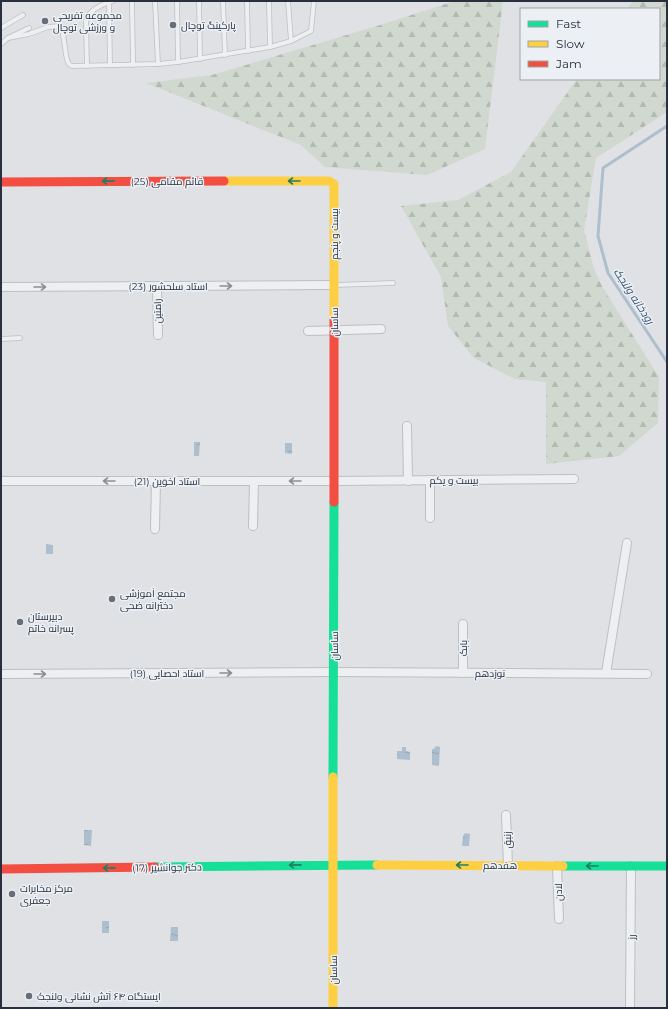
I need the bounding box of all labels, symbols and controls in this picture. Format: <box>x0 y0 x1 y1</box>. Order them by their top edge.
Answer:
legend <box>520 8 660 80</box>
place label: مجموعه تفریحی و ورزشی توچال <box>53 9 122 34</box>
marker: مجموعه تفریحی و ورزشی توچال <box>40 16 50 26</box>
text: Fast <box>556 16 581 31</box>
place label: پارکینگ توچال <box>181 19 236 32</box>
marker: پارکینگ توچال <box>168 20 178 30</box>
text: Slow <box>556 36 585 51</box>
text: Jam <box>555 56 582 71</box>
street label: قائم مقامی (25) <box>131 175 203 189</box>
one-way arrow <box>102 177 115 185</box>
one-way arrow <box>288 177 301 185</box>
street label: بیست و پنجم <box>328 208 342 260</box>
water label: رودخانه ولنجک <box>611 266 658 327</box>
street label: استاد سلحشور (23) <box>128 280 208 293</box>
one-way arrow <box>219 282 232 290</box>
one-way arrow <box>33 283 46 291</box>
street label: رامتین <box>151 299 164 323</box>
street label: ساسان <box>328 307 341 337</box>
street label: بیست و یکم <box>430 474 478 488</box>
street label: استاد اَخوَين (21) <box>134 475 200 488</box>
one-way arrow <box>103 477 116 485</box>
one-way arrow <box>289 477 302 485</box>
place label: مجتمع آموزشی دخترانه ضحی <box>120 587 186 612</box>
marker: مجتمع آموزشی دخترانه ضحی <box>107 594 117 604</box>
place label: دبیرستان پسرانه خاتم <box>28 610 74 636</box>
marker: دبیرستان پسرانه خاتم <box>15 617 25 627</box>
street label: ساسان <box>328 631 341 661</box>
street label: بابک <box>457 640 470 656</box>
street label: استاد احصایی (19) <box>130 667 204 680</box>
street label: نوزدهم <box>475 667 505 681</box>
one-way arrow <box>219 669 232 677</box>
one-way arrow <box>33 670 46 678</box>
street label: زنبق <box>501 831 514 849</box>
street label: هفدهم <box>483 859 517 873</box>
street label: دکتر جوانشیر (17) <box>132 860 202 875</box>
one-way arrow <box>289 861 302 869</box>
one-way arrow <box>456 861 469 869</box>
one-way arrow <box>586 862 599 870</box>
one-way arrow <box>103 864 116 871</box>
place label: مرکز مخابرات جعفری <box>20 882 73 907</box>
street label: لادن <box>552 883 565 901</box>
marker: مرکز مخابرات جعفری <box>7 889 17 899</box>
street label: رز <box>625 934 638 941</box>
street label: ساسان <box>327 955 340 985</box>
place label: ایستگاه ۶۴ آتش نشانی ولنجک <box>37 990 161 1003</box>
marker: ایستگاه ۶۴ آتش نشانی ولنجک <box>24 991 34 1001</box>

